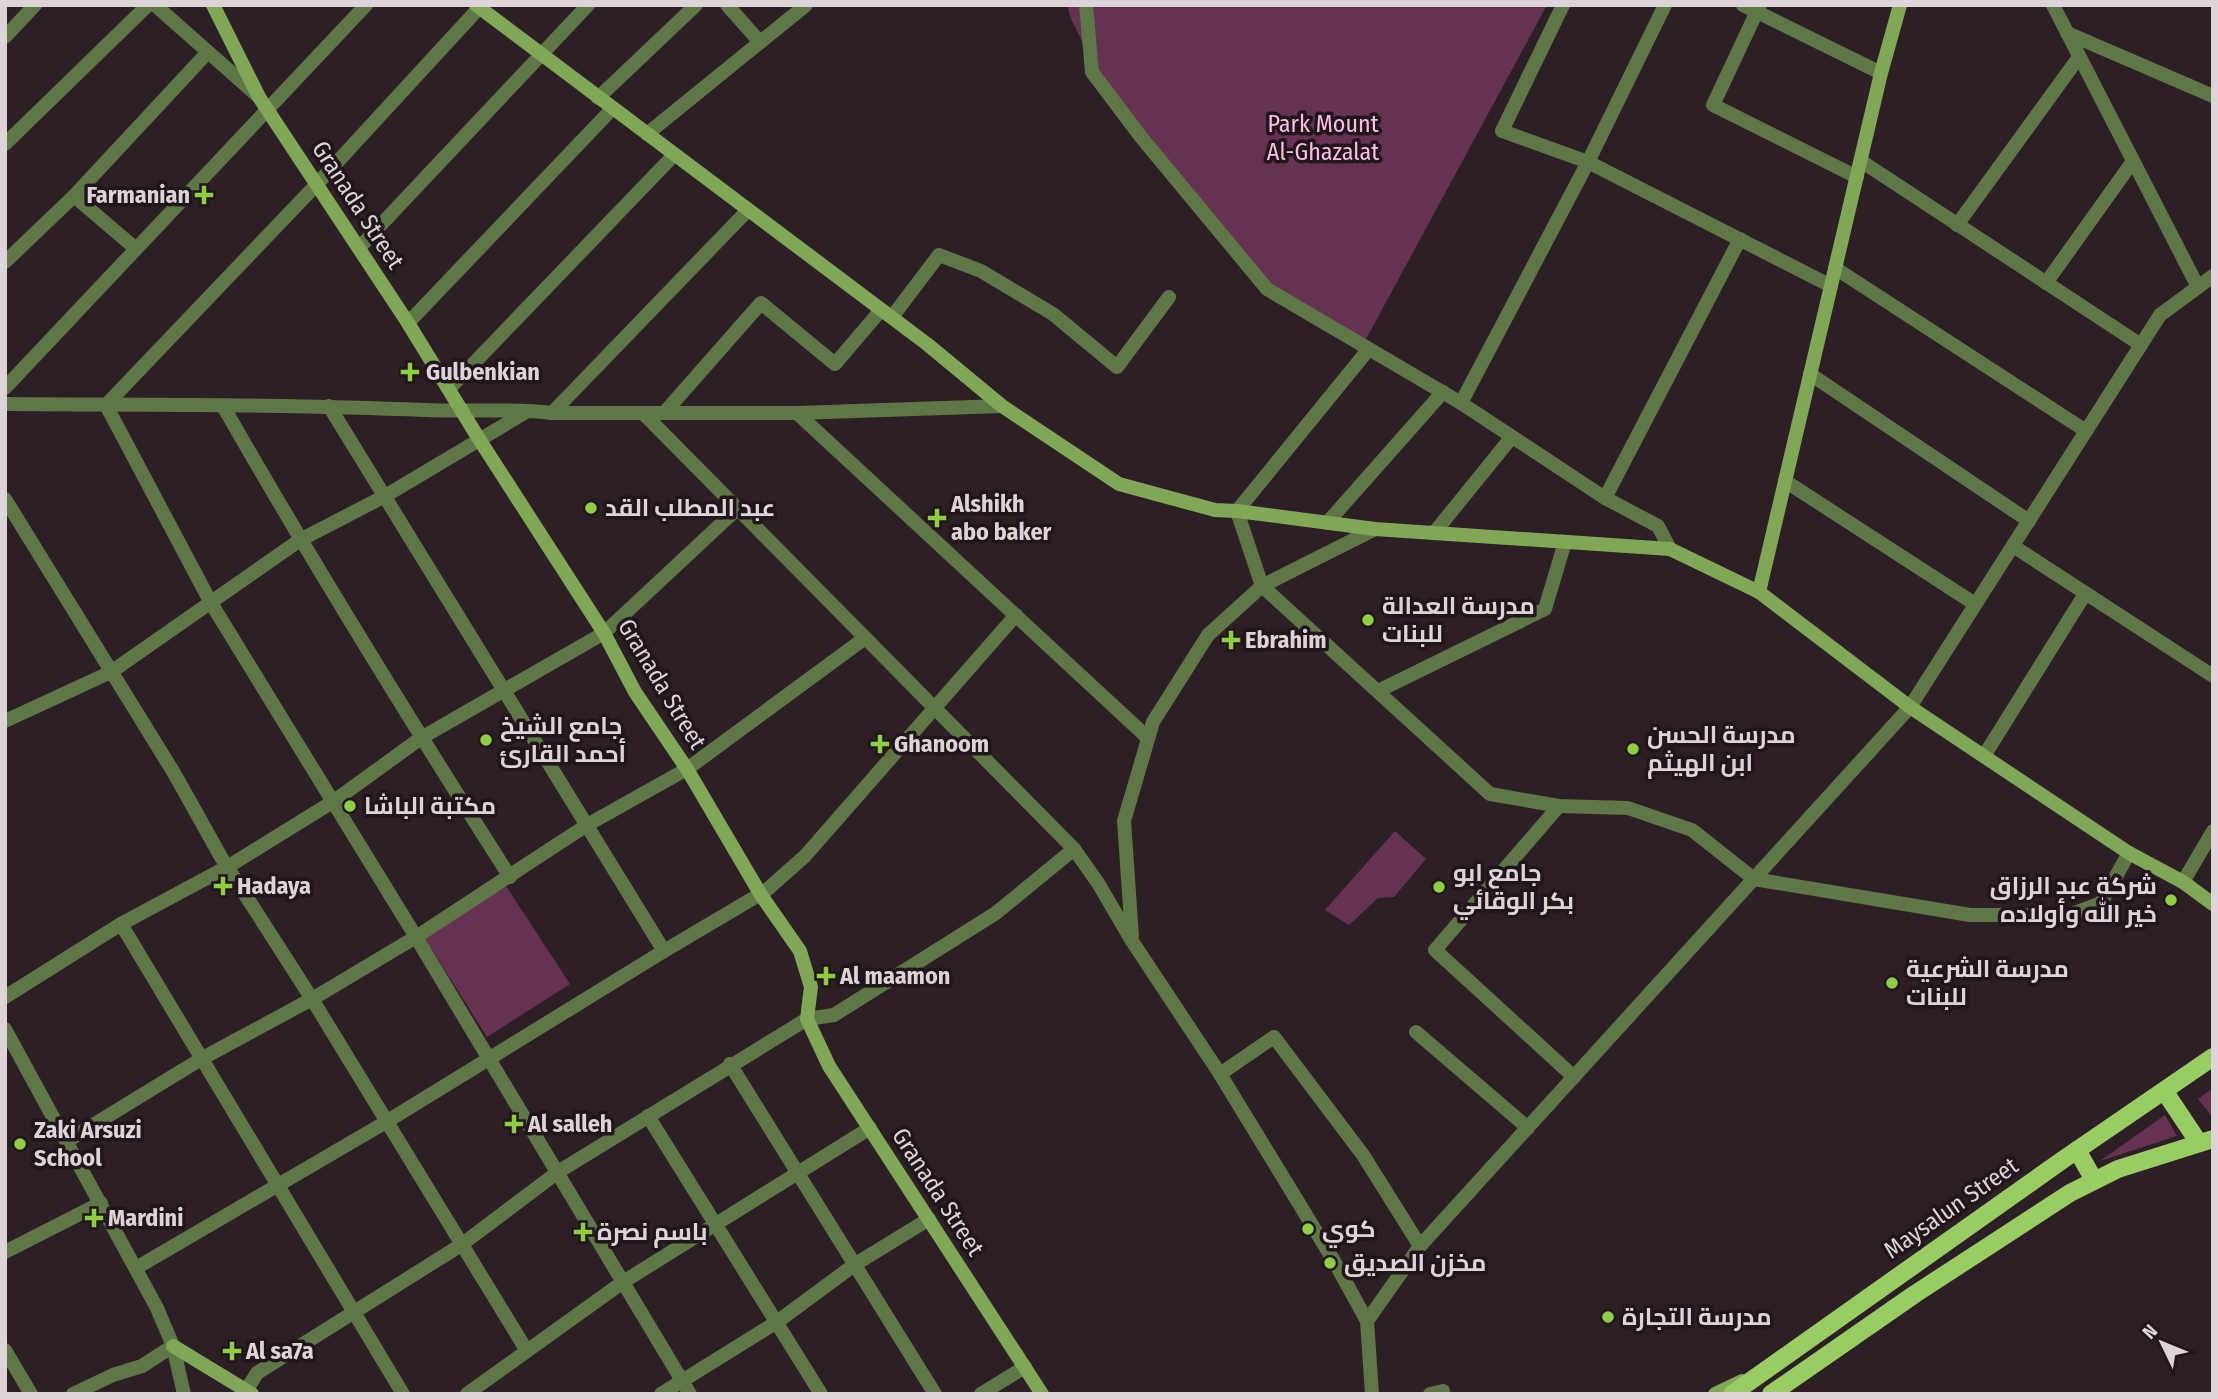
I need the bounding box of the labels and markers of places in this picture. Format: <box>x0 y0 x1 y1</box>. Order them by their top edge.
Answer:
place label: Farmanian <box>87 181 190 209</box>
marker: Farmanian <box>196 187 212 203</box>
place label: Gulbenkian <box>426 358 540 386</box>
marker: Gulbenkian <box>400 362 420 382</box>
place label: Alshikh abo baker <box>950 490 1052 546</box>
place label: عبد المطلب القد <box>605 494 775 522</box>
marker: عبد المطلب القد <box>583 500 599 516</box>
marker: Alshikh abo baker <box>929 510 945 526</box>
place label: مدرسة العدالة للبنات <box>1382 592 1535 648</box>
marker: مدرسة العدالة للبنات <box>1360 612 1376 628</box>
place label: Ebrahim <box>1245 626 1327 654</box>
marker: Ebrahim <box>1223 632 1239 648</box>
place label: جامع الشيخ أحمد القارئ <box>500 712 626 768</box>
place label: مدرسة الحسن ابن الهيثم <box>1647 721 1796 779</box>
place label: Ghanoom <box>894 730 989 758</box>
marker: جامع الشيخ أحمد القارئ <box>478 732 494 748</box>
marker: Ghanoom <box>872 736 888 752</box>
marker: مدرسة الحسن ابن الهيثم <box>1625 741 1641 757</box>
place label: مكتبة الباشا <box>364 792 496 820</box>
marker: مكتبة الباشا <box>342 798 358 814</box>
place label: جامع ابو بكر الوقائي <box>1453 859 1574 920</box>
place label: Hadaya <box>237 872 311 900</box>
place label: شركة عبد الرزاق خير الله وأولاده <box>1990 872 2157 928</box>
marker: Hadaya <box>215 878 231 894</box>
marker: جامع ابو بكر الوقائي <box>1431 879 1447 895</box>
marker: شركة عبد الرزاق خير الله وأولاده <box>2163 892 2179 908</box>
place label: مدرسة الشرعية للبنات <box>1906 955 2069 1011</box>
place label: Al maamon <box>839 962 950 990</box>
marker: Al maamon <box>818 968 834 984</box>
marker: مدرسة الشرعية للبنات <box>1884 975 1900 991</box>
place label: Al salleh <box>527 1110 612 1138</box>
place label: Zaki Arsuzi School <box>34 1116 142 1172</box>
marker: Al salleh <box>506 1116 522 1132</box>
marker: Zaki Arsuzi School <box>12 1136 28 1152</box>
place label: Mardini <box>108 1204 183 1232</box>
marker: Mardini <box>86 1210 102 1226</box>
place label: كوي <box>1322 1215 1376 1248</box>
place label: باسم نصرة <box>597 1218 707 1248</box>
marker: كوي <box>1300 1221 1316 1237</box>
marker: باسم نصرة <box>575 1224 591 1240</box>
place label: مخزن الصديق <box>1344 1249 1486 1277</box>
marker: مخزن الصديق <box>1322 1255 1338 1271</box>
place label: مدرسة التجارة <box>1622 1303 1772 1331</box>
marker: مدرسة التجارة <box>1600 1309 1616 1325</box>
place label: Al sa7a <box>245 1337 314 1365</box>
marker: Al sa7a <box>224 1343 240 1359</box>

